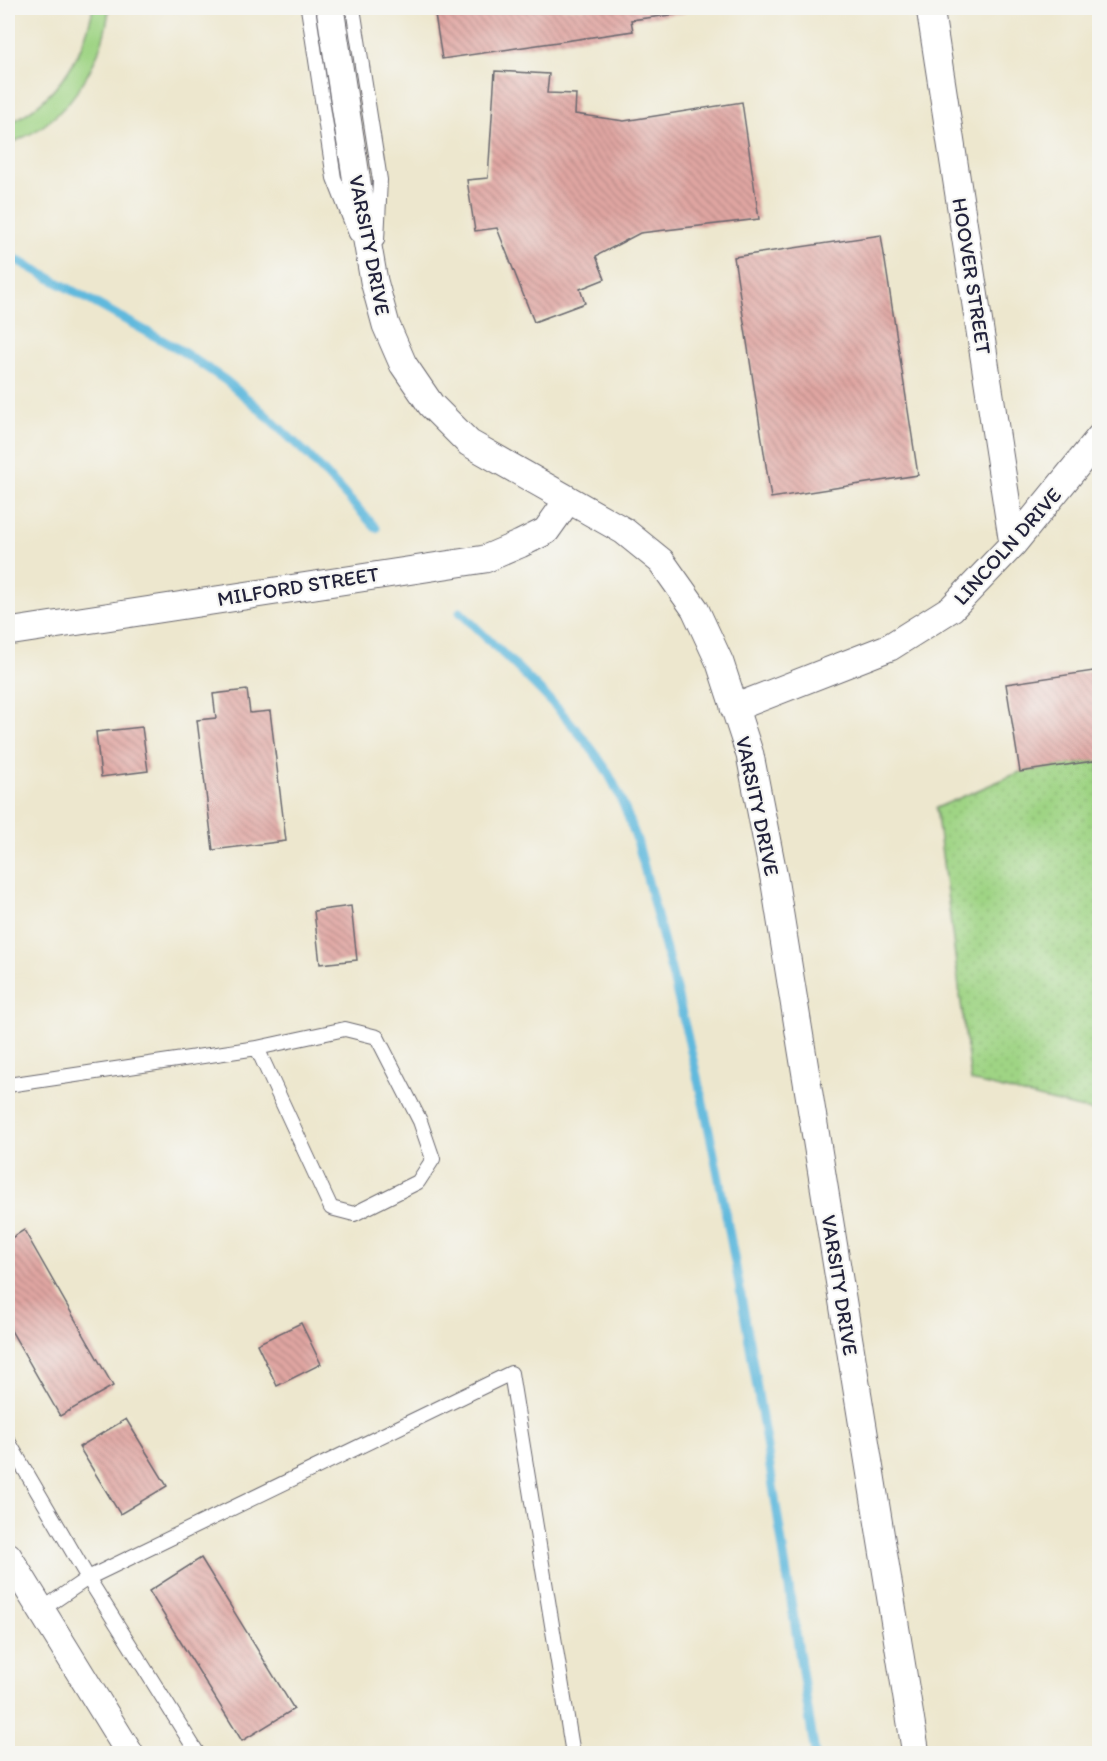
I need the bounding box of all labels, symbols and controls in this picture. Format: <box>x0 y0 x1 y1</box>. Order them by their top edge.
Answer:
street label: VARSITY DRIVE <box>344 173 396 317</box>
street label: HOOVER STREET <box>947 196 997 356</box>
street label: LINCOLN DRIVE <box>948 482 1066 610</box>
street label: MILFORD STREET <box>215 561 381 611</box>
street label: VARSITY DRIVE <box>731 734 785 878</box>
street label: VARSITY DRIVE <box>817 1213 863 1357</box>

